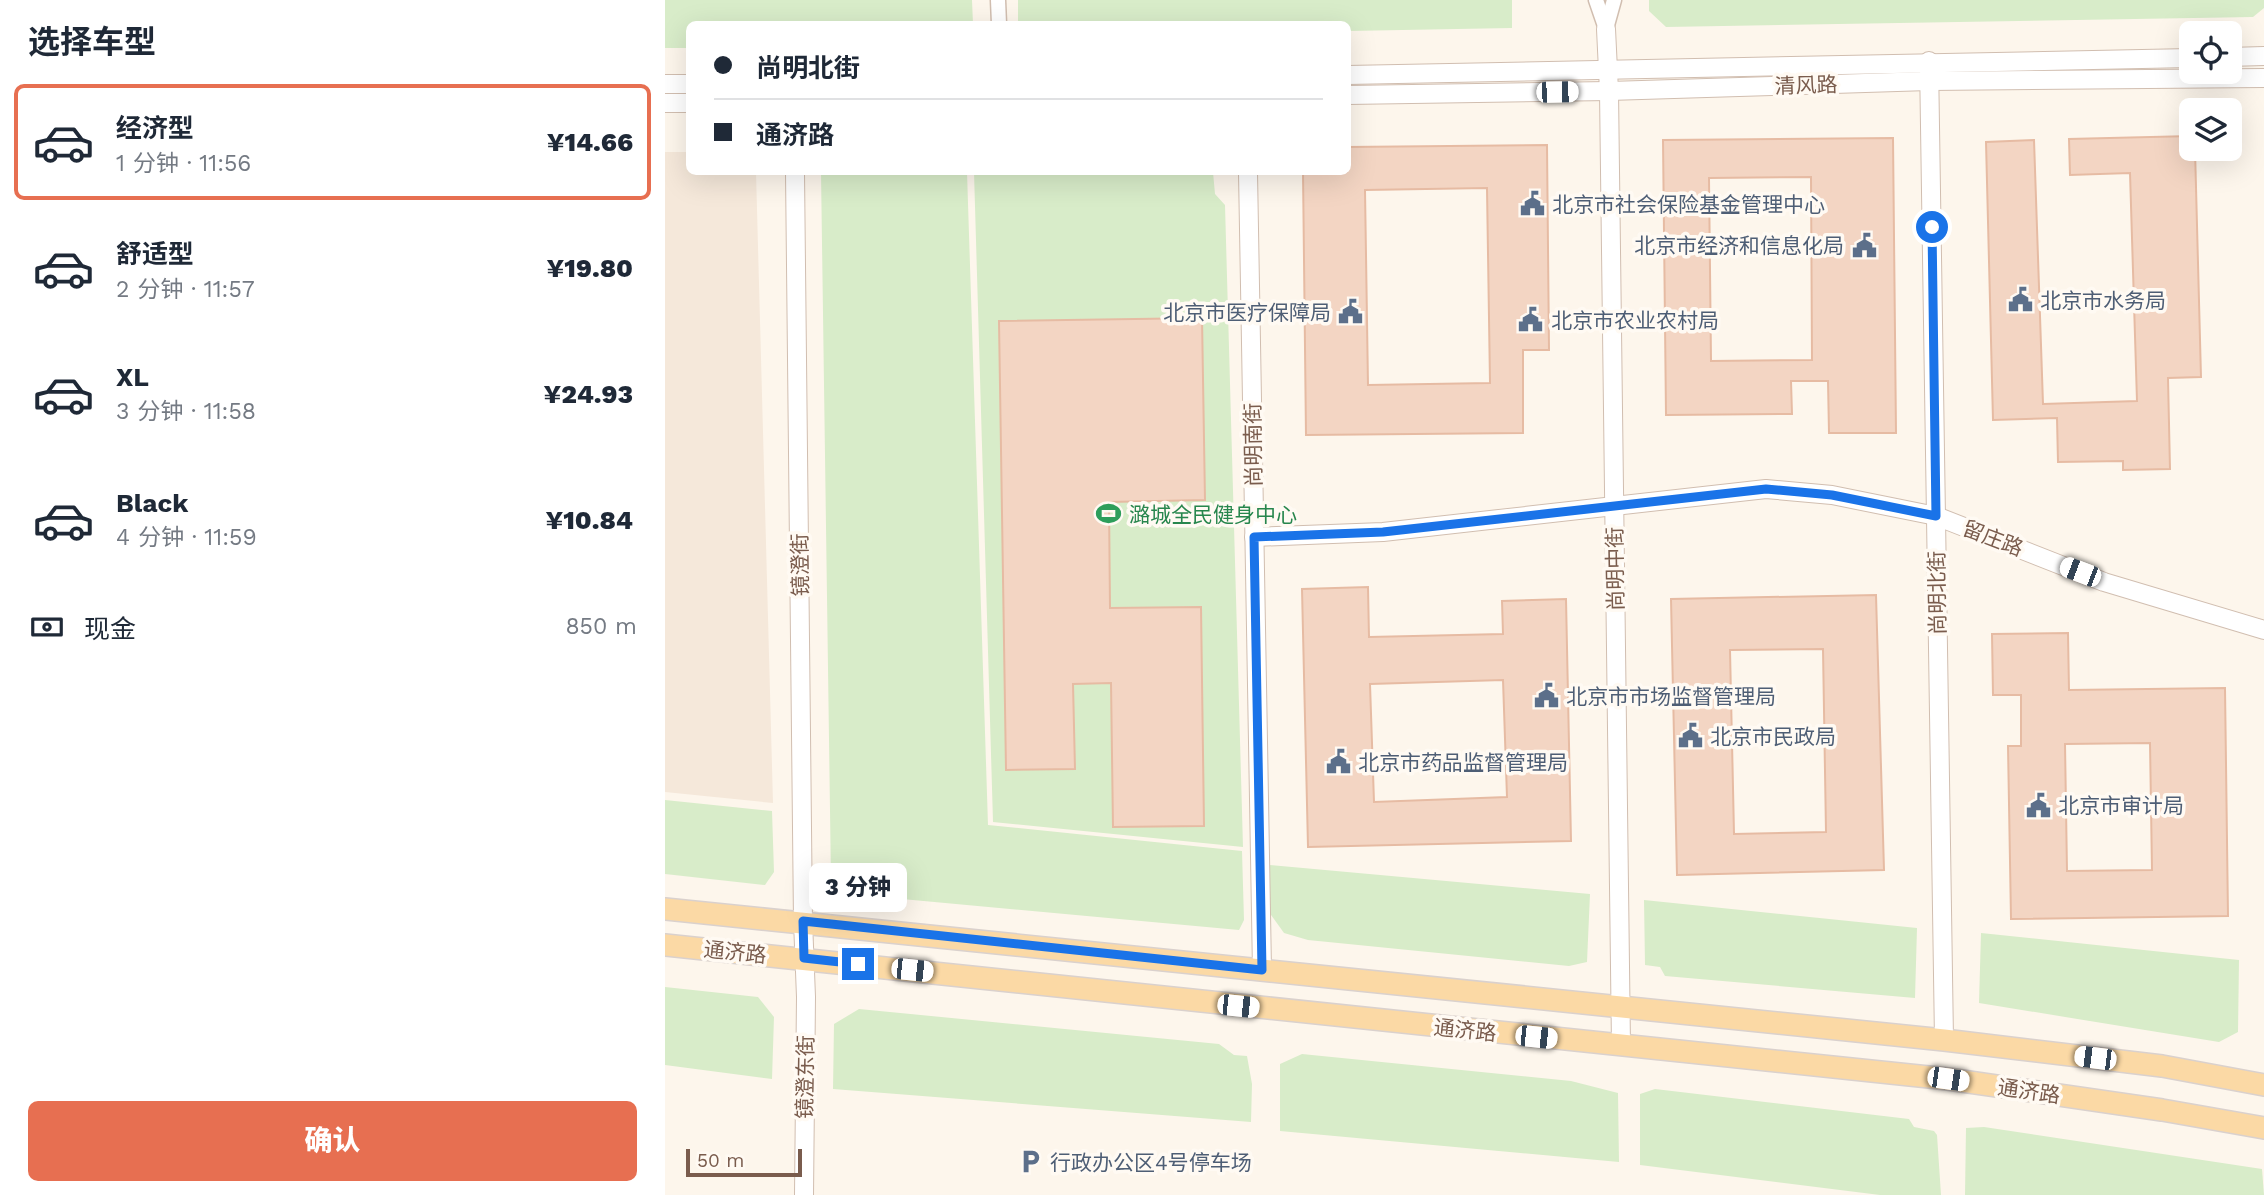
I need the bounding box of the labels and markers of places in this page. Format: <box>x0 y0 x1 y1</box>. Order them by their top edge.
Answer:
public building icon: 北京市社会保险基金管理中心 <box>1518 190 1546 218</box>
place label: 北京市社会保险基金管理中心 <box>1552 192 1825 217</box>
public building icon: 北京市经济和信息化局 <box>1850 231 1878 259</box>
place label: 北京市经济和信息化局 <box>1634 233 1844 258</box>
public building icon: 北京市水务局 <box>2006 286 2034 314</box>
place label: 北京市水务局 <box>2040 288 2166 313</box>
public building icon: 北京市医疗保障局 <box>1337 298 1365 326</box>
place label: 北京市医疗保障局 <box>1163 300 1331 325</box>
public building icon: 北京市农业农村局 <box>1517 306 1545 334</box>
place label: 北京市农业农村局 <box>1551 308 1719 333</box>
sports icon: 潞城全民健身中心 <box>1095 500 1123 528</box>
place label: 潞城全民健身中心 <box>1129 502 1297 527</box>
public building icon: 北京市市场监督管理局 <box>1532 682 1560 710</box>
place label: 北京市市场监督管理局 <box>1566 684 1776 709</box>
public building icon: 北京市民政局 <box>1676 722 1704 750</box>
place label: 北京市民政局 <box>1710 724 1836 749</box>
public building icon: 北京市药品监督管理局 <box>1324 748 1352 776</box>
place label: 北京市药品监督管理局 <box>1358 750 1568 775</box>
public building icon: 北京市审计局 <box>2024 791 2052 819</box>
place label: 北京市审计局 <box>2058 793 2184 818</box>
parking icon: 行政办公区4号停车场 <box>1016 1148 1044 1176</box>
place label: 行政办公区4号停车场 <box>1050 1150 1252 1175</box>

